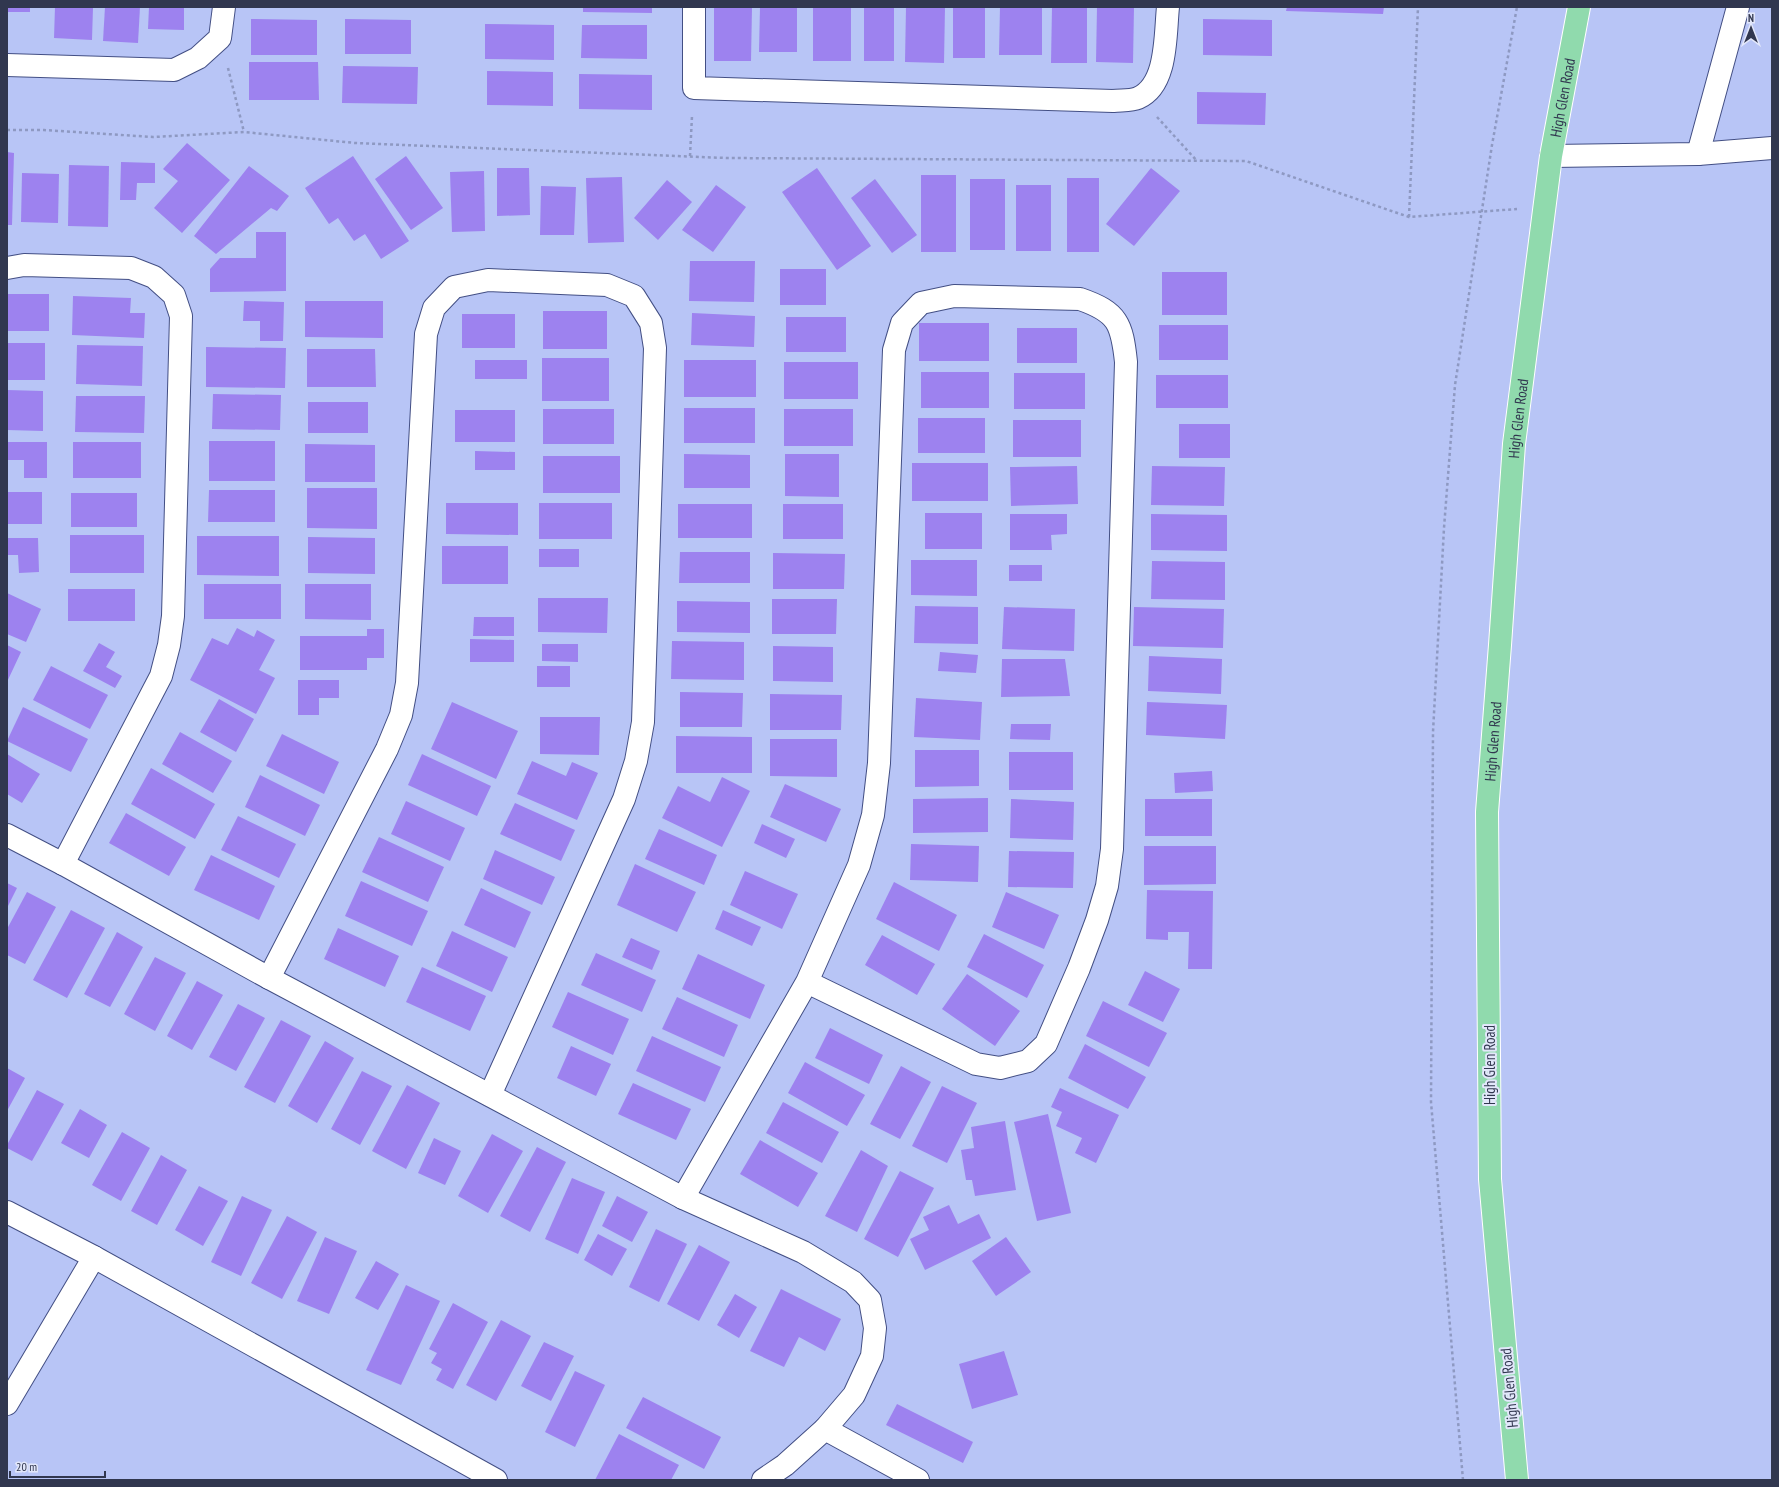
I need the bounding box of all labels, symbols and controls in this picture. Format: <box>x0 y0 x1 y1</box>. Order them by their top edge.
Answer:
north arrow <box>1731 8 1771 48</box>
text: N <box>1748 11 1754 25</box>
street label: High Glen Road <box>1545 56 1579 139</box>
street label: High Glen Road <box>1504 377 1532 459</box>
street label: High Glen Road <box>1480 701 1505 782</box>
street label: High Glen Road <box>1480 1025 1499 1105</box>
street label: High Glen Road <box>1496 1347 1522 1429</box>
scale bar <box>10 1453 105 1479</box>
text: 20 m <box>16 1459 37 1474</box>

